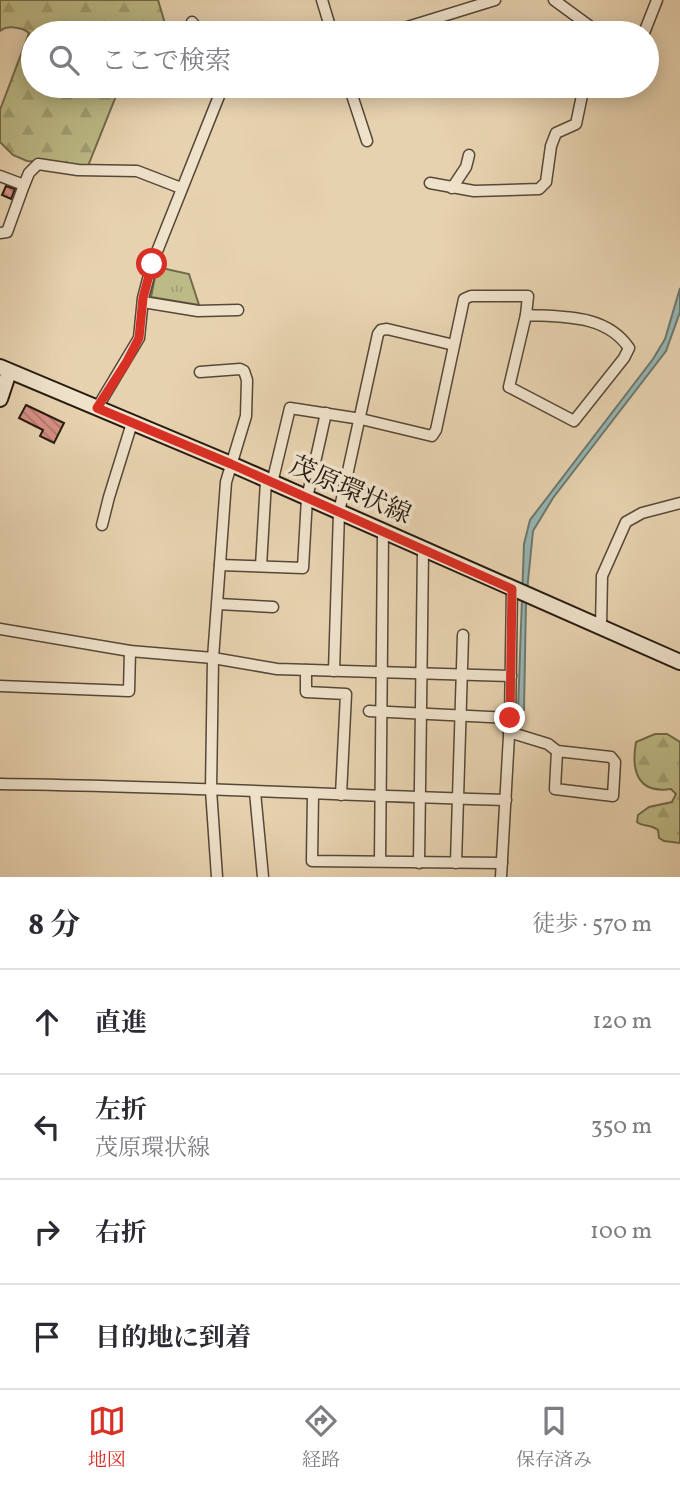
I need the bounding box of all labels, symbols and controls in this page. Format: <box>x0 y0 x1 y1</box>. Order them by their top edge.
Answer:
search box <box>21 21 659 98</box>
icon: search <box>45 41 83 79</box>
text: ここで検索 <box>101 44 231 80</box>
route start <box>136 248 167 279</box>
street label: 茂原環状線 <box>283 448 417 534</box>
route end <box>494 702 525 733</box>
text: 8 分 <box>28 905 80 947</box>
text: 徒歩 · 570 m <box>532 909 652 941</box>
icon: ahead <box>28 1003 66 1041</box>
text: 直進 <box>95 1006 147 1042</box>
text: 120 m <box>592 1006 652 1038</box>
text: 左折 <box>95 1093 147 1129</box>
icon: left <box>28 1108 66 1146</box>
text: 350 m <box>591 1111 652 1143</box>
text: 茂原環状線 <box>95 1133 210 1165</box>
icon: right <box>28 1213 66 1251</box>
text: 右折 <box>95 1216 147 1252</box>
text: 100 m <box>590 1216 652 1248</box>
icon: arrive <box>28 1318 66 1356</box>
text: 目的地に到着 <box>95 1321 251 1357</box>
tab: 地図 <box>88 1402 126 1474</box>
tab: 経路 <box>302 1402 340 1474</box>
tab: 保存済み <box>516 1402 592 1474</box>

